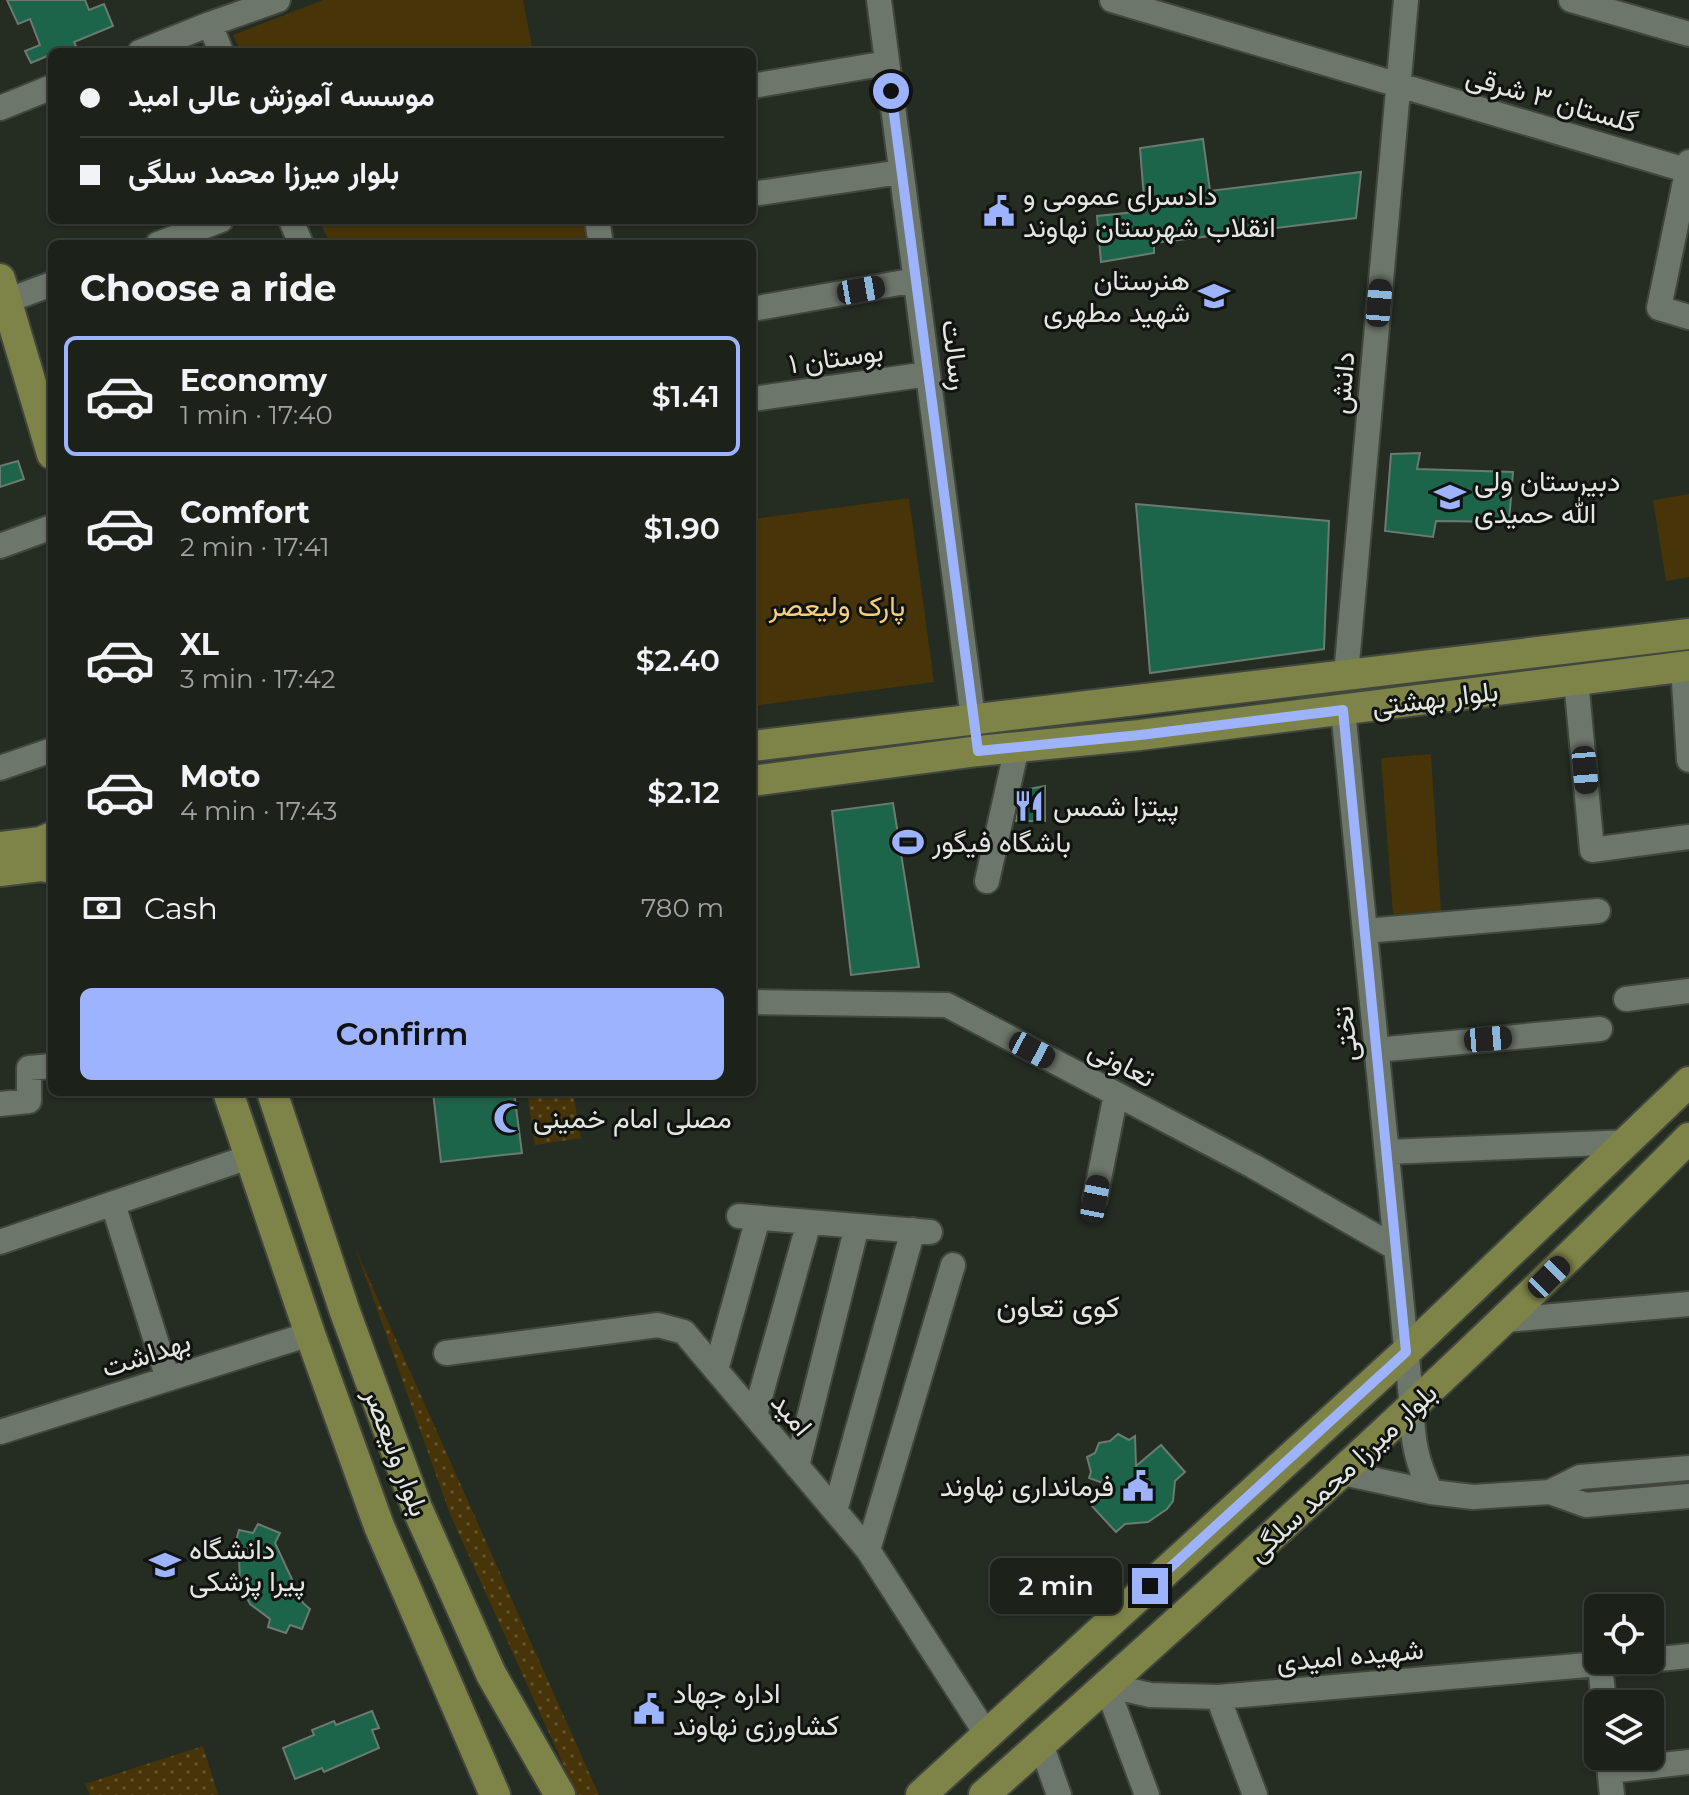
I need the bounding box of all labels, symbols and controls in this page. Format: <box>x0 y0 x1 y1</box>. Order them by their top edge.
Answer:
street label: گلستان ۳ شرقی <box>1462 58 1642 141</box>
route start <box>873 73 909 109</box>
text: موسسه آموزش عالی امید <box>128 77 435 114</box>
text: بلوار میرزا محمد سلگی <box>128 154 399 191</box>
place label: دادسرای عمومی و انقلاب شهرستان نهاوند <box>1023 178 1276 245</box>
public building icon: دادسرای عمومی و انقلاب شهرستان نهاوند <box>982 194 1016 228</box>
place label: هنرستان شهید مطهری <box>1043 263 1190 330</box>
text: Choose a ride <box>80 266 337 310</box>
car <box>835 274 887 306</box>
car <box>1365 278 1393 328</box>
school or university icon: هنرستان شهید مطهری <box>1197 279 1231 313</box>
street label: رسالت <box>934 318 977 392</box>
street label: بوستان ۱ <box>786 334 886 381</box>
street label: دانش <box>1322 350 1362 416</box>
icon: car <box>84 360 156 432</box>
text: Economy <box>180 362 327 399</box>
text: $1.41 <box>652 378 720 415</box>
text: 1 min · 17:40 <box>180 399 333 431</box>
place label: دبیرستان ولی الله حمیدی <box>1474 464 1621 530</box>
school or university icon: دبیرستان ولی الله حمیدی <box>1433 480 1467 514</box>
icon: car <box>84 492 156 564</box>
text: Comfort <box>180 494 310 531</box>
text: $1.90 <box>644 510 720 547</box>
text: 2 min · 17:41 <box>180 531 330 563</box>
park label: پارک ولیعصر <box>768 589 905 625</box>
icon: car <box>84 624 156 696</box>
text: XL <box>180 626 219 663</box>
text: $2.40 <box>636 642 720 679</box>
text: 3 min · 17:42 <box>180 663 335 695</box>
street label: بلوار بهشتی <box>1370 673 1500 724</box>
car <box>1571 745 1599 795</box>
icon: car <box>84 756 156 828</box>
text: Moto <box>180 758 261 795</box>
text: $2.12 <box>648 774 720 811</box>
restaurant icon: پیتزا شمس <box>1012 789 1046 823</box>
place label: پیتزا شمس <box>1053 789 1179 825</box>
text: 4 min · 17:43 <box>180 795 338 827</box>
sports icon: باشگاه فیگور <box>891 825 925 859</box>
place label: باشگاه فیگور <box>931 825 1071 860</box>
icon: cash <box>80 886 124 930</box>
text: Cash <box>144 890 218 927</box>
text: 780 m <box>641 892 724 924</box>
button: Confirm <box>80 988 724 1080</box>
street label: تختی <box>1325 1004 1365 1064</box>
car <box>1463 1025 1513 1053</box>
car <box>1005 1028 1059 1072</box>
street label: تعاونی <box>1082 1031 1161 1095</box>
mosque icon: مصلی امام خمینی <box>492 1101 526 1135</box>
place label: مصلی امام خمینی <box>533 1101 732 1137</box>
car <box>1079 1173 1111 1225</box>
car <box>1524 1252 1574 1302</box>
district label: کوی تعاون <box>996 1288 1120 1325</box>
street label: بهداشت <box>97 1324 195 1385</box>
street label: بلوار میرزا محمد سلگی <box>1240 1375 1444 1569</box>
street label: بلوار ولیعصر <box>356 1382 437 1521</box>
street label: امید <box>764 1385 820 1443</box>
place label: فرمانداری نهاوند <box>940 1469 1114 1504</box>
public building icon: فرمانداری نهاوند <box>1121 1469 1155 1503</box>
place label: دانشگاه پیرا پزشکی <box>189 1532 305 1600</box>
school or university icon: دانشگاه پیرا پزشکی <box>148 1548 182 1582</box>
callout: 2 min <box>990 1558 1122 1614</box>
route end <box>1132 1568 1168 1604</box>
text: 2 min <box>1018 1570 1094 1602</box>
map controls <box>1584 1594 1664 1770</box>
button: locate <box>1584 1594 1664 1674</box>
street label: شهیده امیدی <box>1275 1632 1425 1679</box>
place label: اداره جهاد کشاورزی نهاوند <box>673 1676 839 1743</box>
button: layers <box>1584 1690 1664 1770</box>
public building icon: اداره جهاد کشاورزی نهاوند <box>632 1692 666 1726</box>

